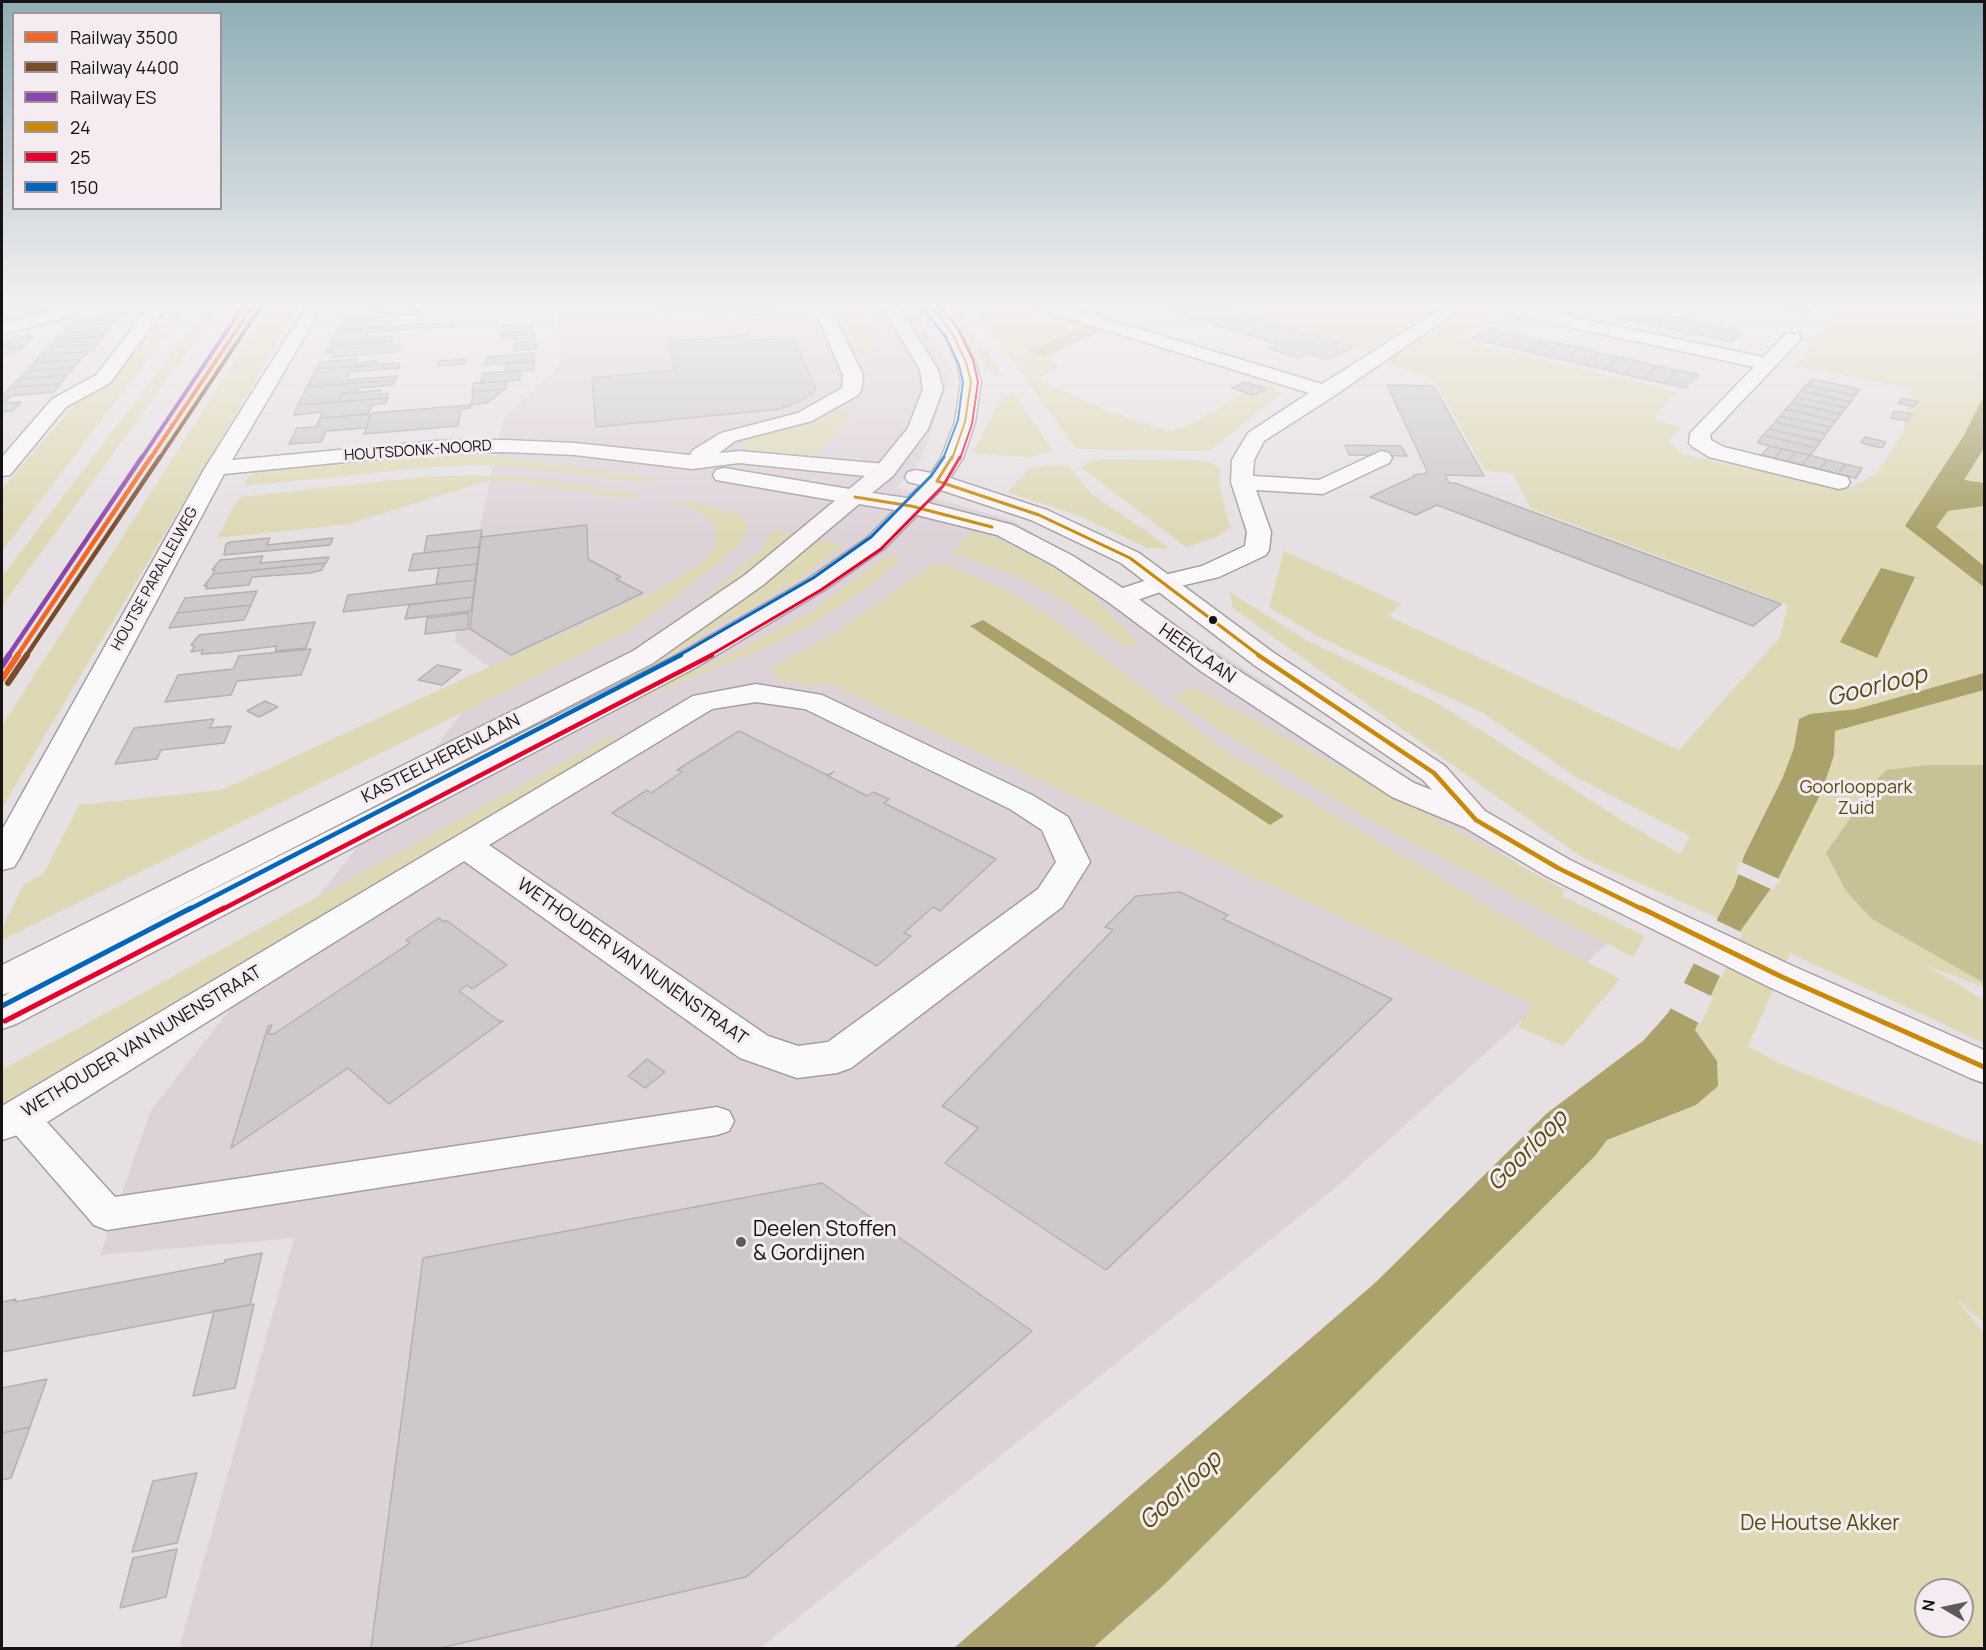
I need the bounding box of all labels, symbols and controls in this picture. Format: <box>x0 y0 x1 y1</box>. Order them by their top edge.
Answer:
legend <box>12 12 222 210</box>
text: Railway 3500 <box>70 25 178 49</box>
text: Railway 4400 <box>70 55 179 79</box>
text: Railway ES <box>70 85 156 109</box>
text: 24 <box>70 115 91 139</box>
text: 25 <box>70 145 91 169</box>
text: 150 <box>70 175 98 199</box>
street label: HOUTSDONK-NOORD <box>344 437 492 465</box>
street label: HOUTSE PARALLELWEG <box>108 504 202 654</box>
unlabelled marker <box>1207 614 1219 626</box>
street label: HEEKLAAN <box>1155 620 1239 688</box>
water label: Goorloop <box>1824 661 1930 713</box>
street label: KASTEELHERENLAAN <box>358 710 524 808</box>
park label: Goorlooppark Zuid <box>1800 777 1912 820</box>
street label: WETHOUDER VAN NUNENSTRAAT <box>513 874 751 1050</box>
street label: WETHOUDER VAN NUNENSTRAAT <box>18 962 266 1122</box>
water label: Goorloop <box>1482 1105 1574 1197</box>
place label: Deelen Stoffen & Gordijnen <box>753 1217 896 1267</box>
marker: Deelen Stoffen & Gordijnen <box>734 1235 748 1249</box>
water label: Goorloop <box>1134 1446 1228 1536</box>
park label: De Houtse Akker <box>1740 1511 1900 1537</box>
north arrow <box>1914 1578 1974 1638</box>
text: N <box>1916 1598 1940 1613</box>

